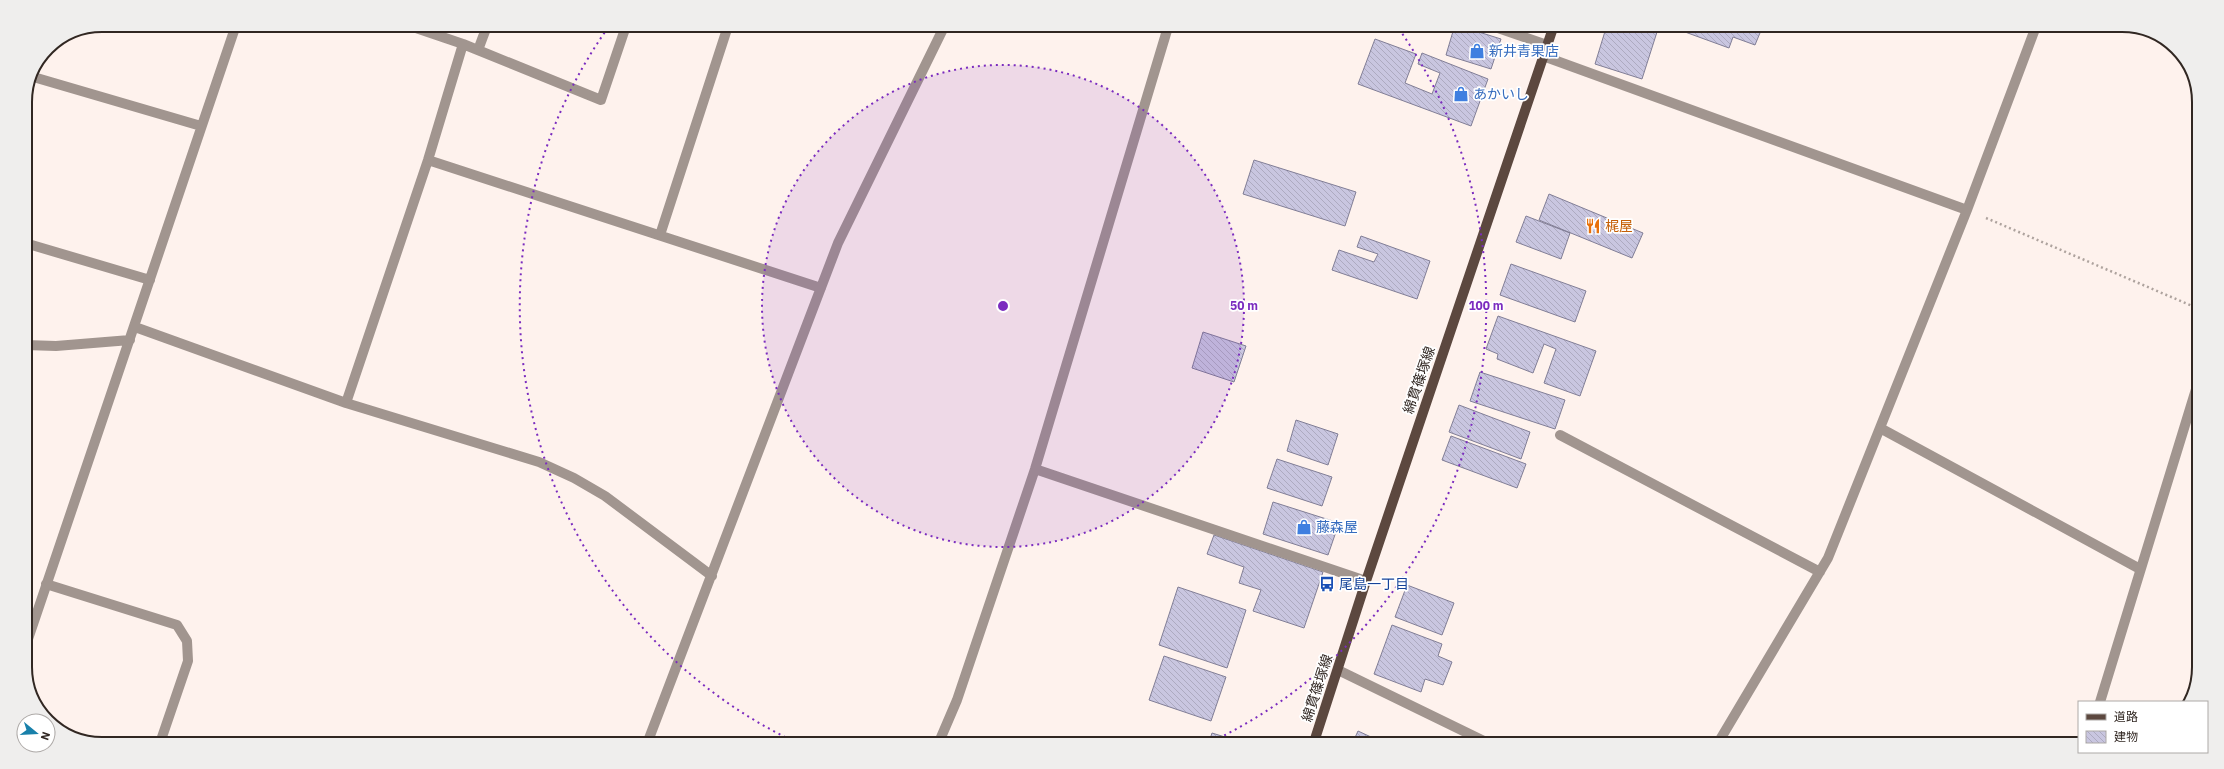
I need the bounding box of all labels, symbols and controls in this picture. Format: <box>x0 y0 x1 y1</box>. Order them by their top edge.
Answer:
shop icon: 新井青果店 <box>1468 42 1486 60</box>
place label: 新井青果店 <box>1489 42 1559 60</box>
shop icon: あかいし <box>1452 85 1470 103</box>
place label: あかいし <box>1473 85 1529 103</box>
restaurant icon: 梶屋 <box>1584 217 1602 235</box>
place label: 梶屋 <box>1605 217 1633 235</box>
text: 50 m <box>1230 298 1258 313</box>
text: 100 m <box>1468 298 1504 313</box>
centre of rings <box>996 299 1010 313</box>
street label: 綿貫篠塚線 <box>1399 344 1439 416</box>
shop icon: 藤森屋 <box>1295 518 1313 536</box>
place label: 藤森屋 <box>1316 518 1358 536</box>
bus stop icon: 尾島一丁目 <box>1318 575 1336 593</box>
place label: 尾島一丁目 <box>1339 575 1409 593</box>
street label: 綿貫篠塚線 <box>1298 652 1336 724</box>
legend <box>2078 701 2208 753</box>
text: 道路 <box>2114 709 2138 724</box>
north arrow <box>16 713 56 753</box>
text: 建物 <box>2114 729 2138 744</box>
text: N <box>38 730 53 742</box>

